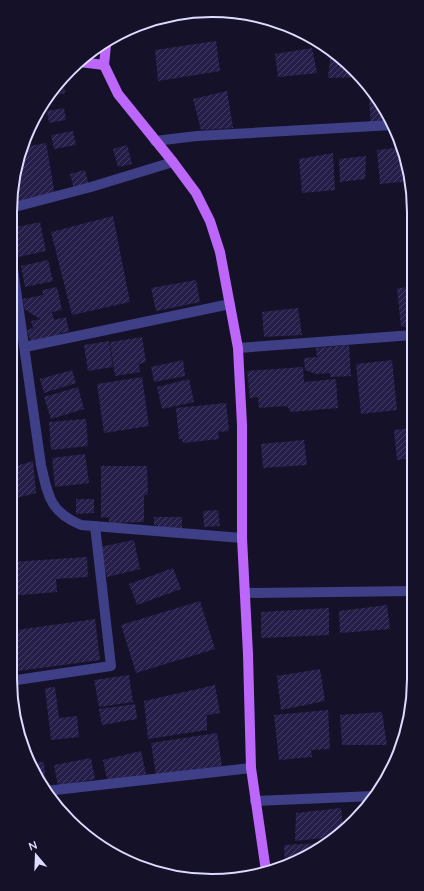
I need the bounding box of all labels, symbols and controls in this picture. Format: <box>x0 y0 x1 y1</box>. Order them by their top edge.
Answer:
north arrow <box>16 835 56 875</box>
text: N <box>27 838 39 854</box>

